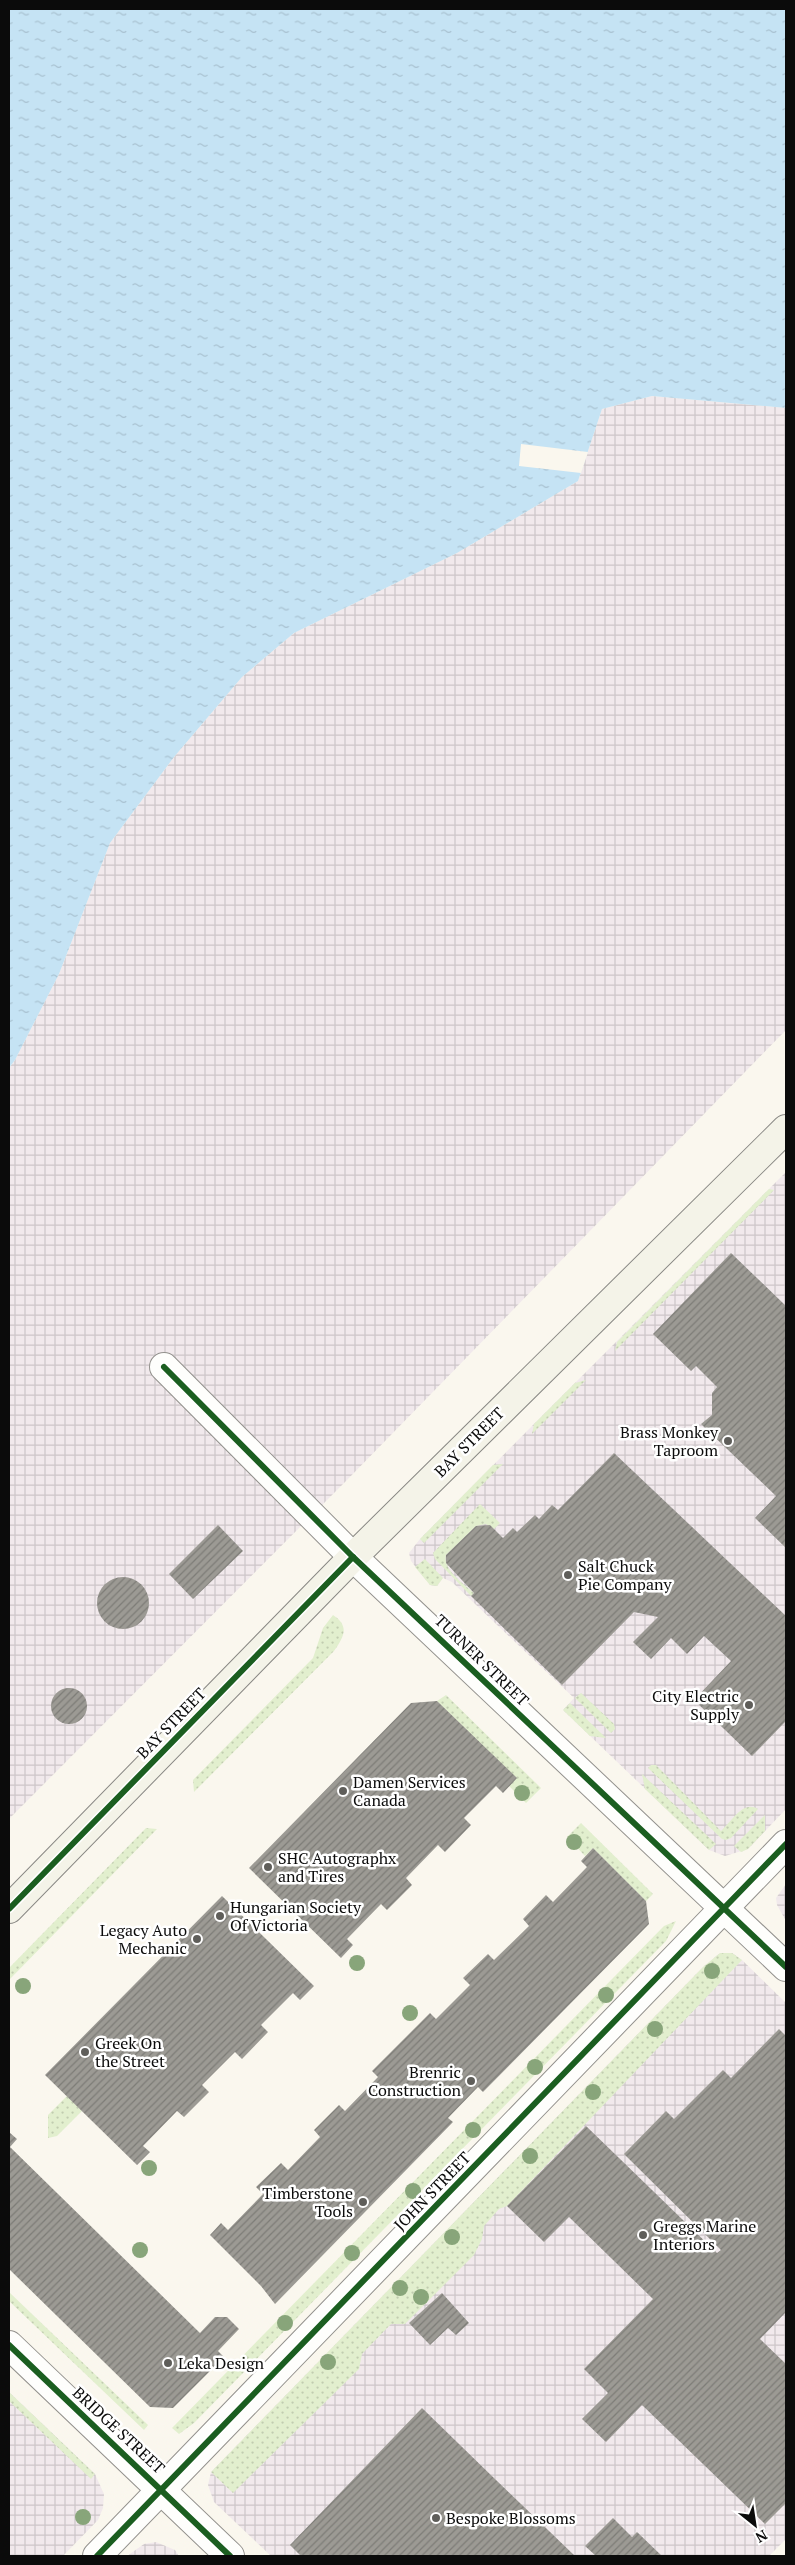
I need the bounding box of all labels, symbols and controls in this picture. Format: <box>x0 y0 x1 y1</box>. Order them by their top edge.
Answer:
street label: BAY STREET <box>429 1402 509 1482</box>
place label: Brass Monkey Taproom <box>620 1421 719 1461</box>
marker: Brass Monkey Taproom <box>722 1435 734 1447</box>
place label: Salt Chuck Pie Company <box>578 1555 673 1595</box>
marker: Salt Chuck Pie Company <box>562 1569 574 1581</box>
street label: TURNER STREET <box>430 1609 534 1711</box>
street label: BAY STREET <box>132 1683 210 1763</box>
place label: City Electric Supply <box>652 1685 740 1725</box>
marker: City Electric Supply <box>743 1699 755 1711</box>
place label: Damen Services Canada <box>353 1771 466 1811</box>
marker: Damen Services Canada <box>337 1785 349 1797</box>
place label: SHC Autographx and Tires <box>278 1847 397 1887</box>
marker: SHC Autographx and Tires <box>262 1861 274 1873</box>
place label: Hungarian Society Of Victoria <box>230 1896 362 1936</box>
marker: Hungarian Society Of Victoria <box>214 1910 226 1922</box>
place label: Legacy Auto Mechanic <box>100 1919 187 1959</box>
marker: Legacy Auto Mechanic <box>191 1933 203 1945</box>
place label: Greek On the Street <box>95 2032 165 2072</box>
marker: Greek On the Street <box>79 2046 91 2058</box>
place label: Brenric Construction <box>368 2061 461 2101</box>
marker: Brenric Construction <box>465 2075 477 2087</box>
street label: JOHN STREET <box>389 2147 475 2235</box>
place label: Timberstone Tools <box>262 2182 353 2222</box>
marker: Timberstone Tools <box>357 2196 369 2208</box>
place label: Greggs Marine Interiors <box>653 2215 756 2255</box>
marker: Greggs Marine Interiors <box>637 2229 649 2241</box>
place label: Leka Design <box>178 2352 265 2374</box>
marker: Leka Design <box>162 2357 174 2369</box>
street label: BRIDGE STREET <box>68 2382 170 2478</box>
north arrow <box>730 2500 780 2550</box>
place label: Bespoke Blossoms <box>446 2507 576 2529</box>
marker: Bespoke Blossoms <box>430 2512 442 2524</box>
text: N <box>752 2526 771 2548</box>

